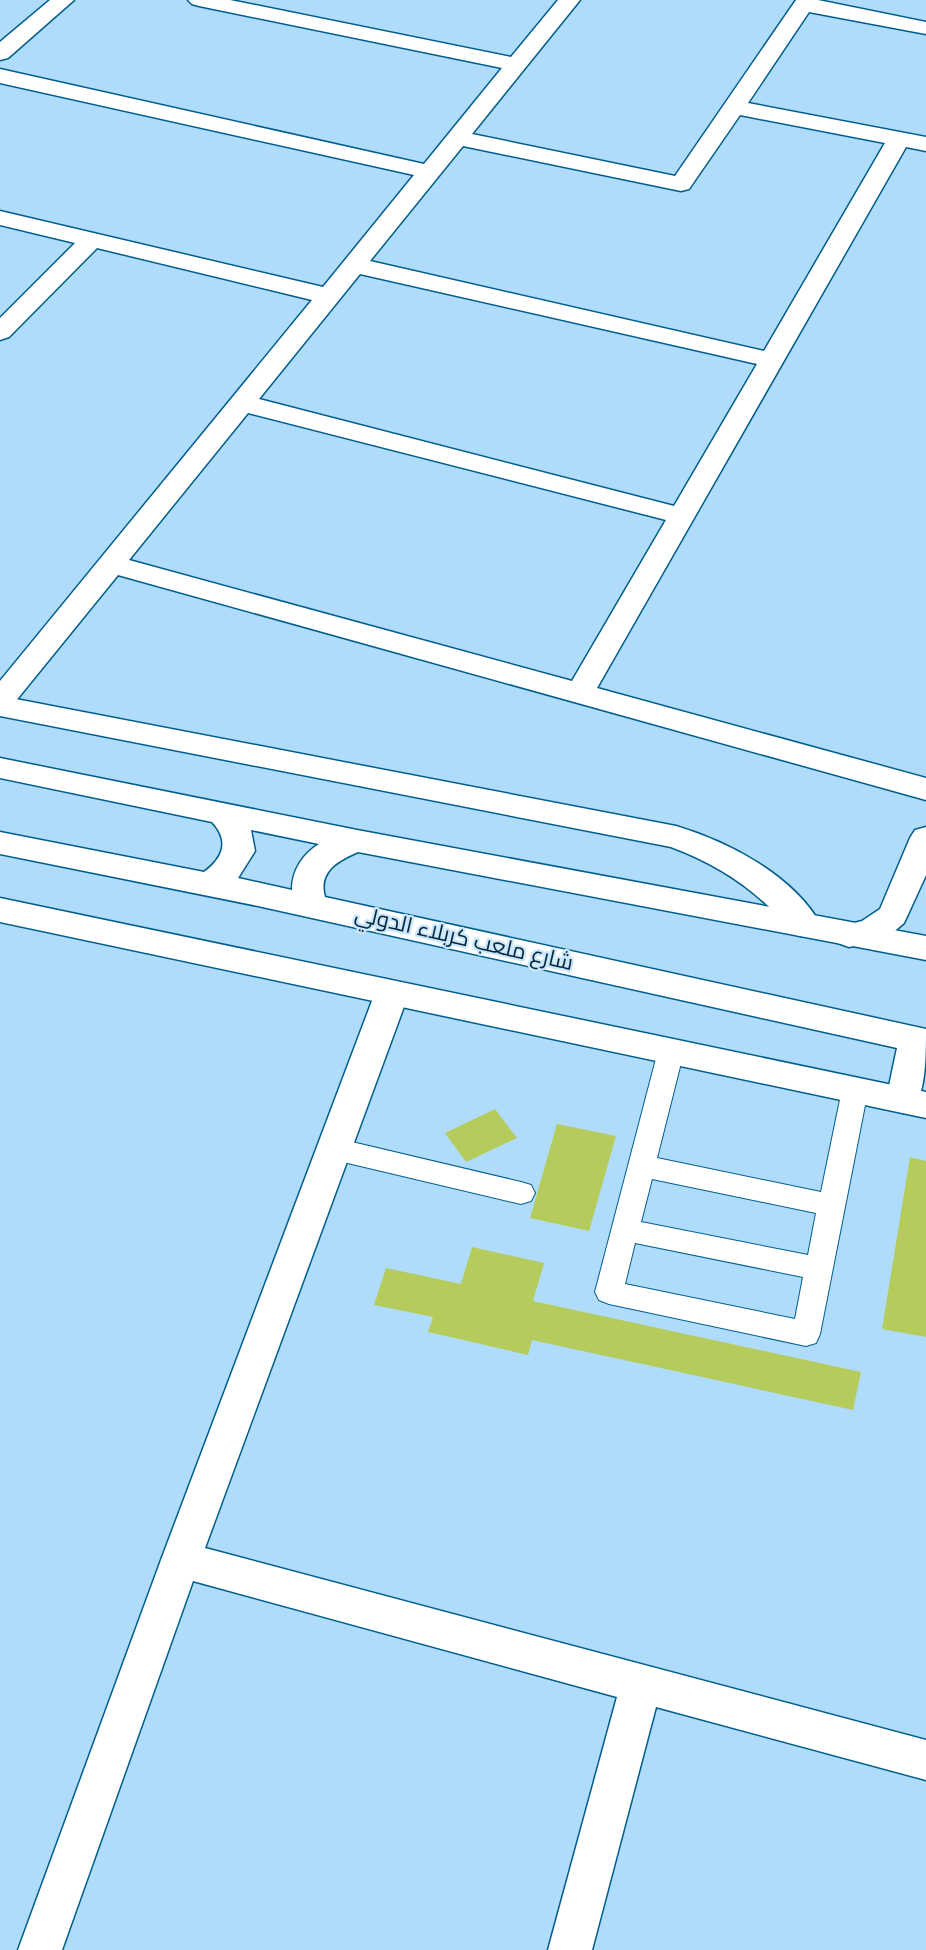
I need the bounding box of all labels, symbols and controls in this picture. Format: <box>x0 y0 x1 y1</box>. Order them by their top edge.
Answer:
street label: شارع ملعب كربلاء الدولي <box>352 898 576 980</box>

